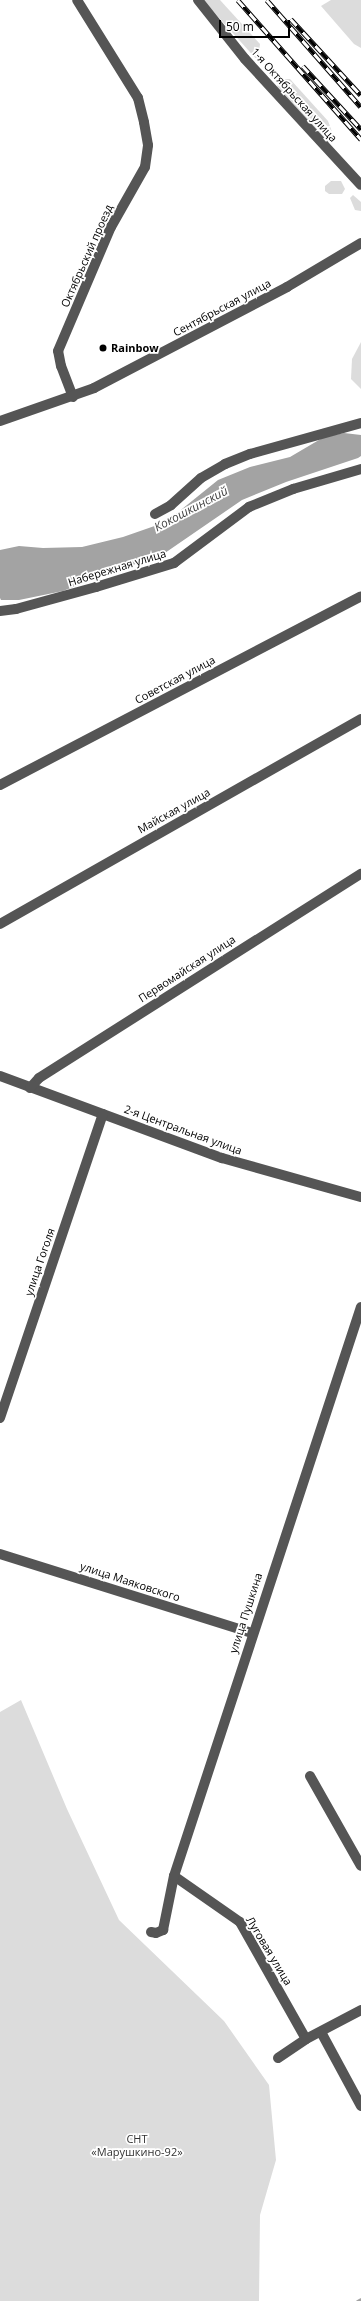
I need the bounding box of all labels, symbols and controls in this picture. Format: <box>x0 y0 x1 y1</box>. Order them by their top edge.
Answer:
scale bar <box>221 12 292 38</box>
text: 50 m <box>226 18 254 35</box>
street label: 1-я Октябрьская улица <box>248 45 340 145</box>
street label: Октябрьский проезд <box>58 203 116 309</box>
street label: Сентябрьская улица <box>171 277 273 339</box>
place label: Rainbow <box>111 341 159 355</box>
marker: Rainbow <box>98 343 108 353</box>
water label: Кокошкинский <box>152 484 230 534</box>
street label: Набережная улица <box>66 547 168 589</box>
street label: Советская улица <box>133 653 217 707</box>
street label: Майская улица <box>135 786 213 836</box>
street label: Первомайская улица <box>136 933 238 1005</box>
street label: 2-я Центральная улица <box>122 1102 244 1158</box>
street label: улица Гоголя <box>22 1226 58 1298</box>
street label: улица Маяковского <box>78 1560 182 1604</box>
street label: улица Пушкина <box>227 1571 265 1655</box>
street label: Луговая улица <box>243 1914 295 1988</box>
park label: СНТ «Марушкино-92» <box>91 2133 183 2159</box>

